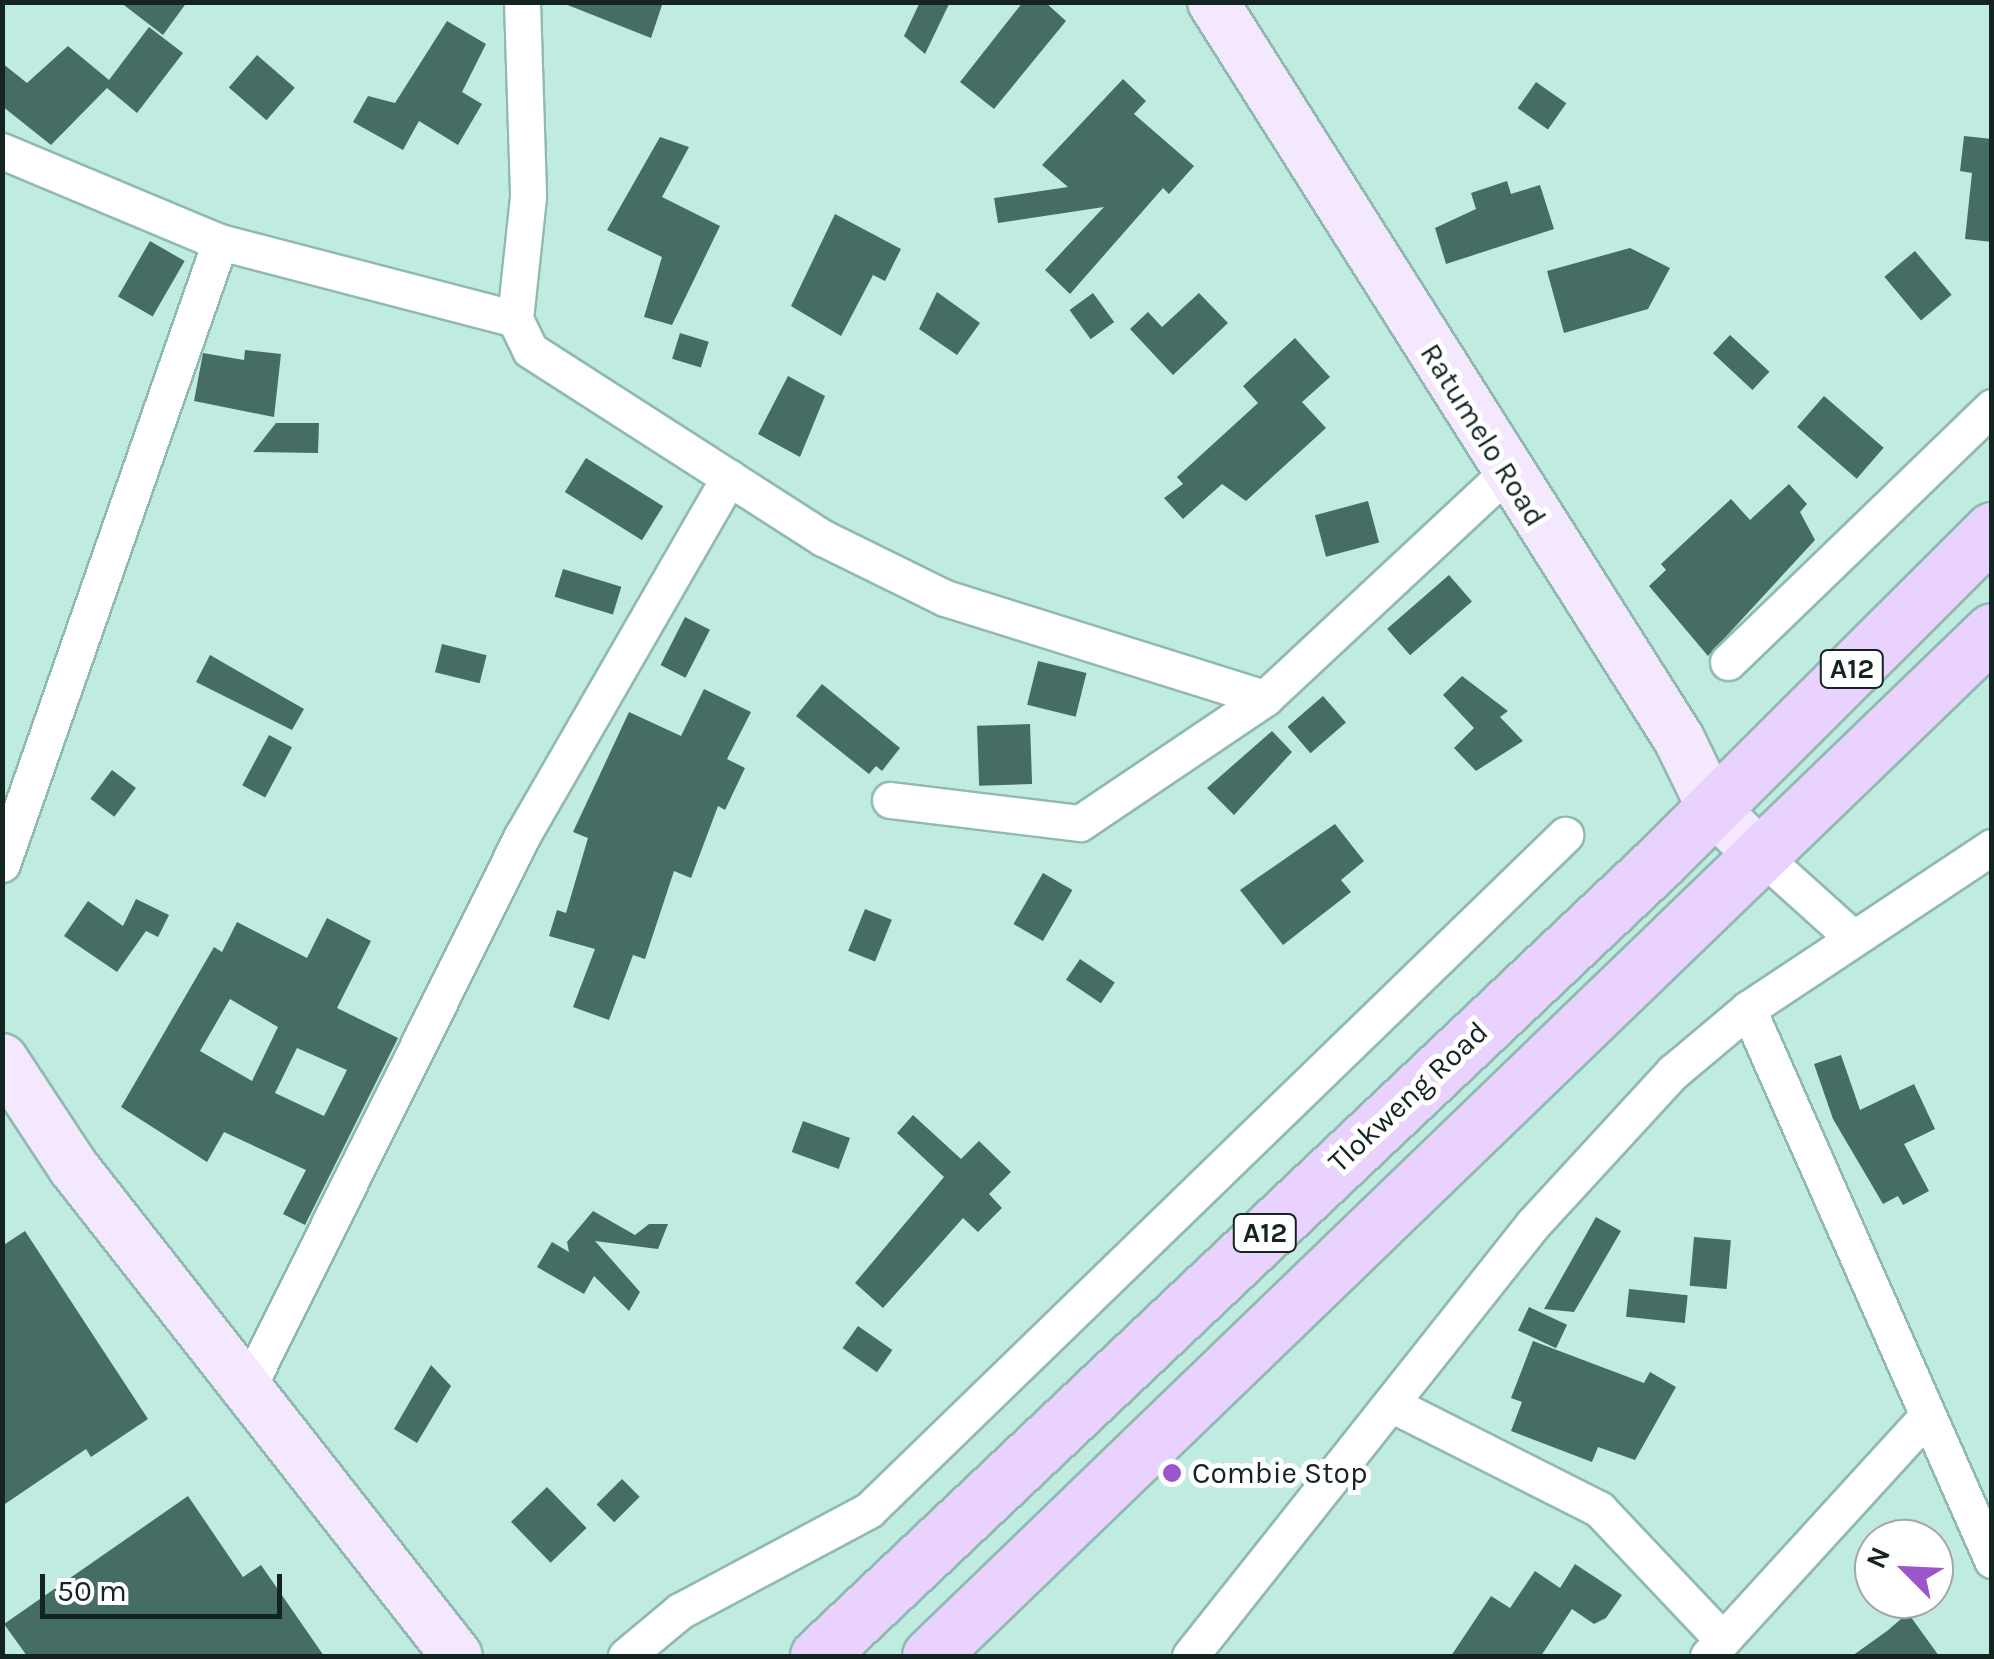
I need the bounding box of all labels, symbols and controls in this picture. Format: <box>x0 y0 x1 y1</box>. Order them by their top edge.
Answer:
street label: Ratumelo Road <box>1412 337 1554 533</box>
road number: A12 <box>1820 646 1884 692</box>
street label: Tlokweng Road <box>1321 1014 1495 1180</box>
road number: A12 <box>1232 1210 1298 1256</box>
place label: Combie Stop <box>1192 1455 1367 1491</box>
marker: Combie Stop <box>1161 1462 1183 1484</box>
north arrow <box>1854 1519 1954 1619</box>
text: N <box>1859 1542 1897 1573</box>
scale bar <box>45 1554 288 1616</box>
text: 50 m <box>57 1573 127 1609</box>

